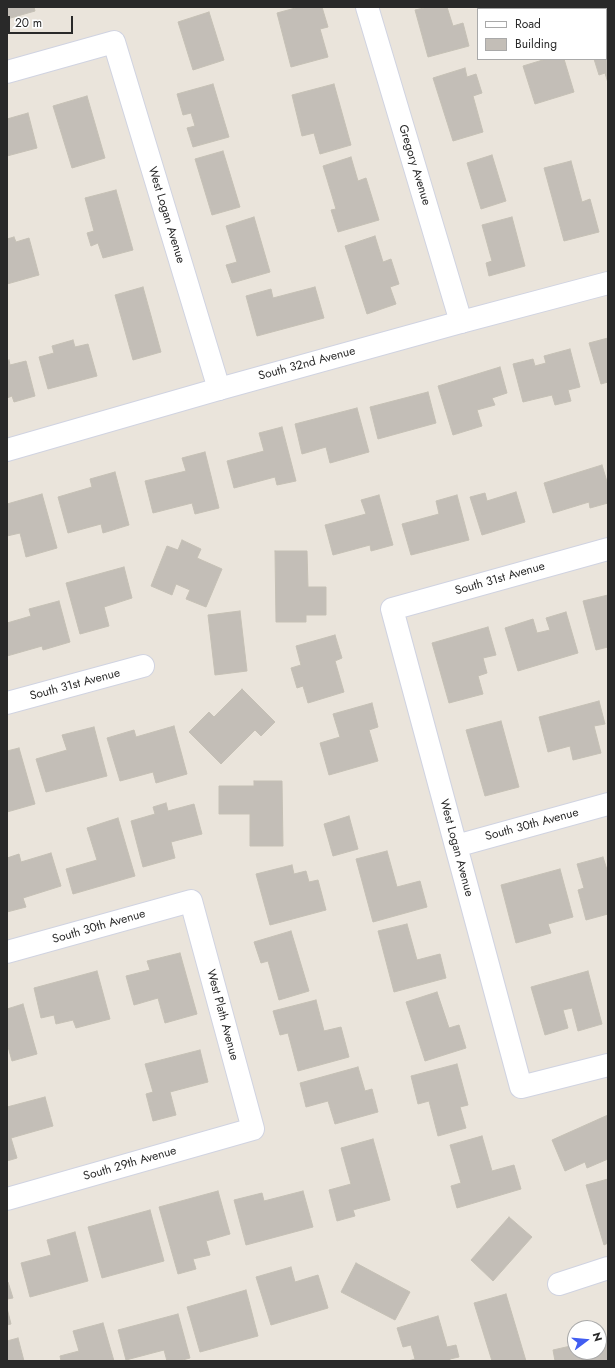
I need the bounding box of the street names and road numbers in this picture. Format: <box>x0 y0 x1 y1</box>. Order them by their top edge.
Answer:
street label: Gregory Avenue <box>395 123 433 207</box>
street label: West Logan Avenue <box>144 165 188 265</box>
street label: South 32nd Avenue <box>257 344 357 384</box>
street label: South 31st Avenue <box>453 559 547 599</box>
street label: South 31st Avenue <box>28 666 122 704</box>
street label: West Logan Avenue <box>436 798 476 898</box>
street label: South 30th Avenue <box>484 806 580 844</box>
street label: South 30th Avenue <box>51 907 147 947</box>
street label: West Plath Avenue <box>203 968 241 1062</box>
street label: South 29th Avenue <box>82 1144 178 1184</box>

